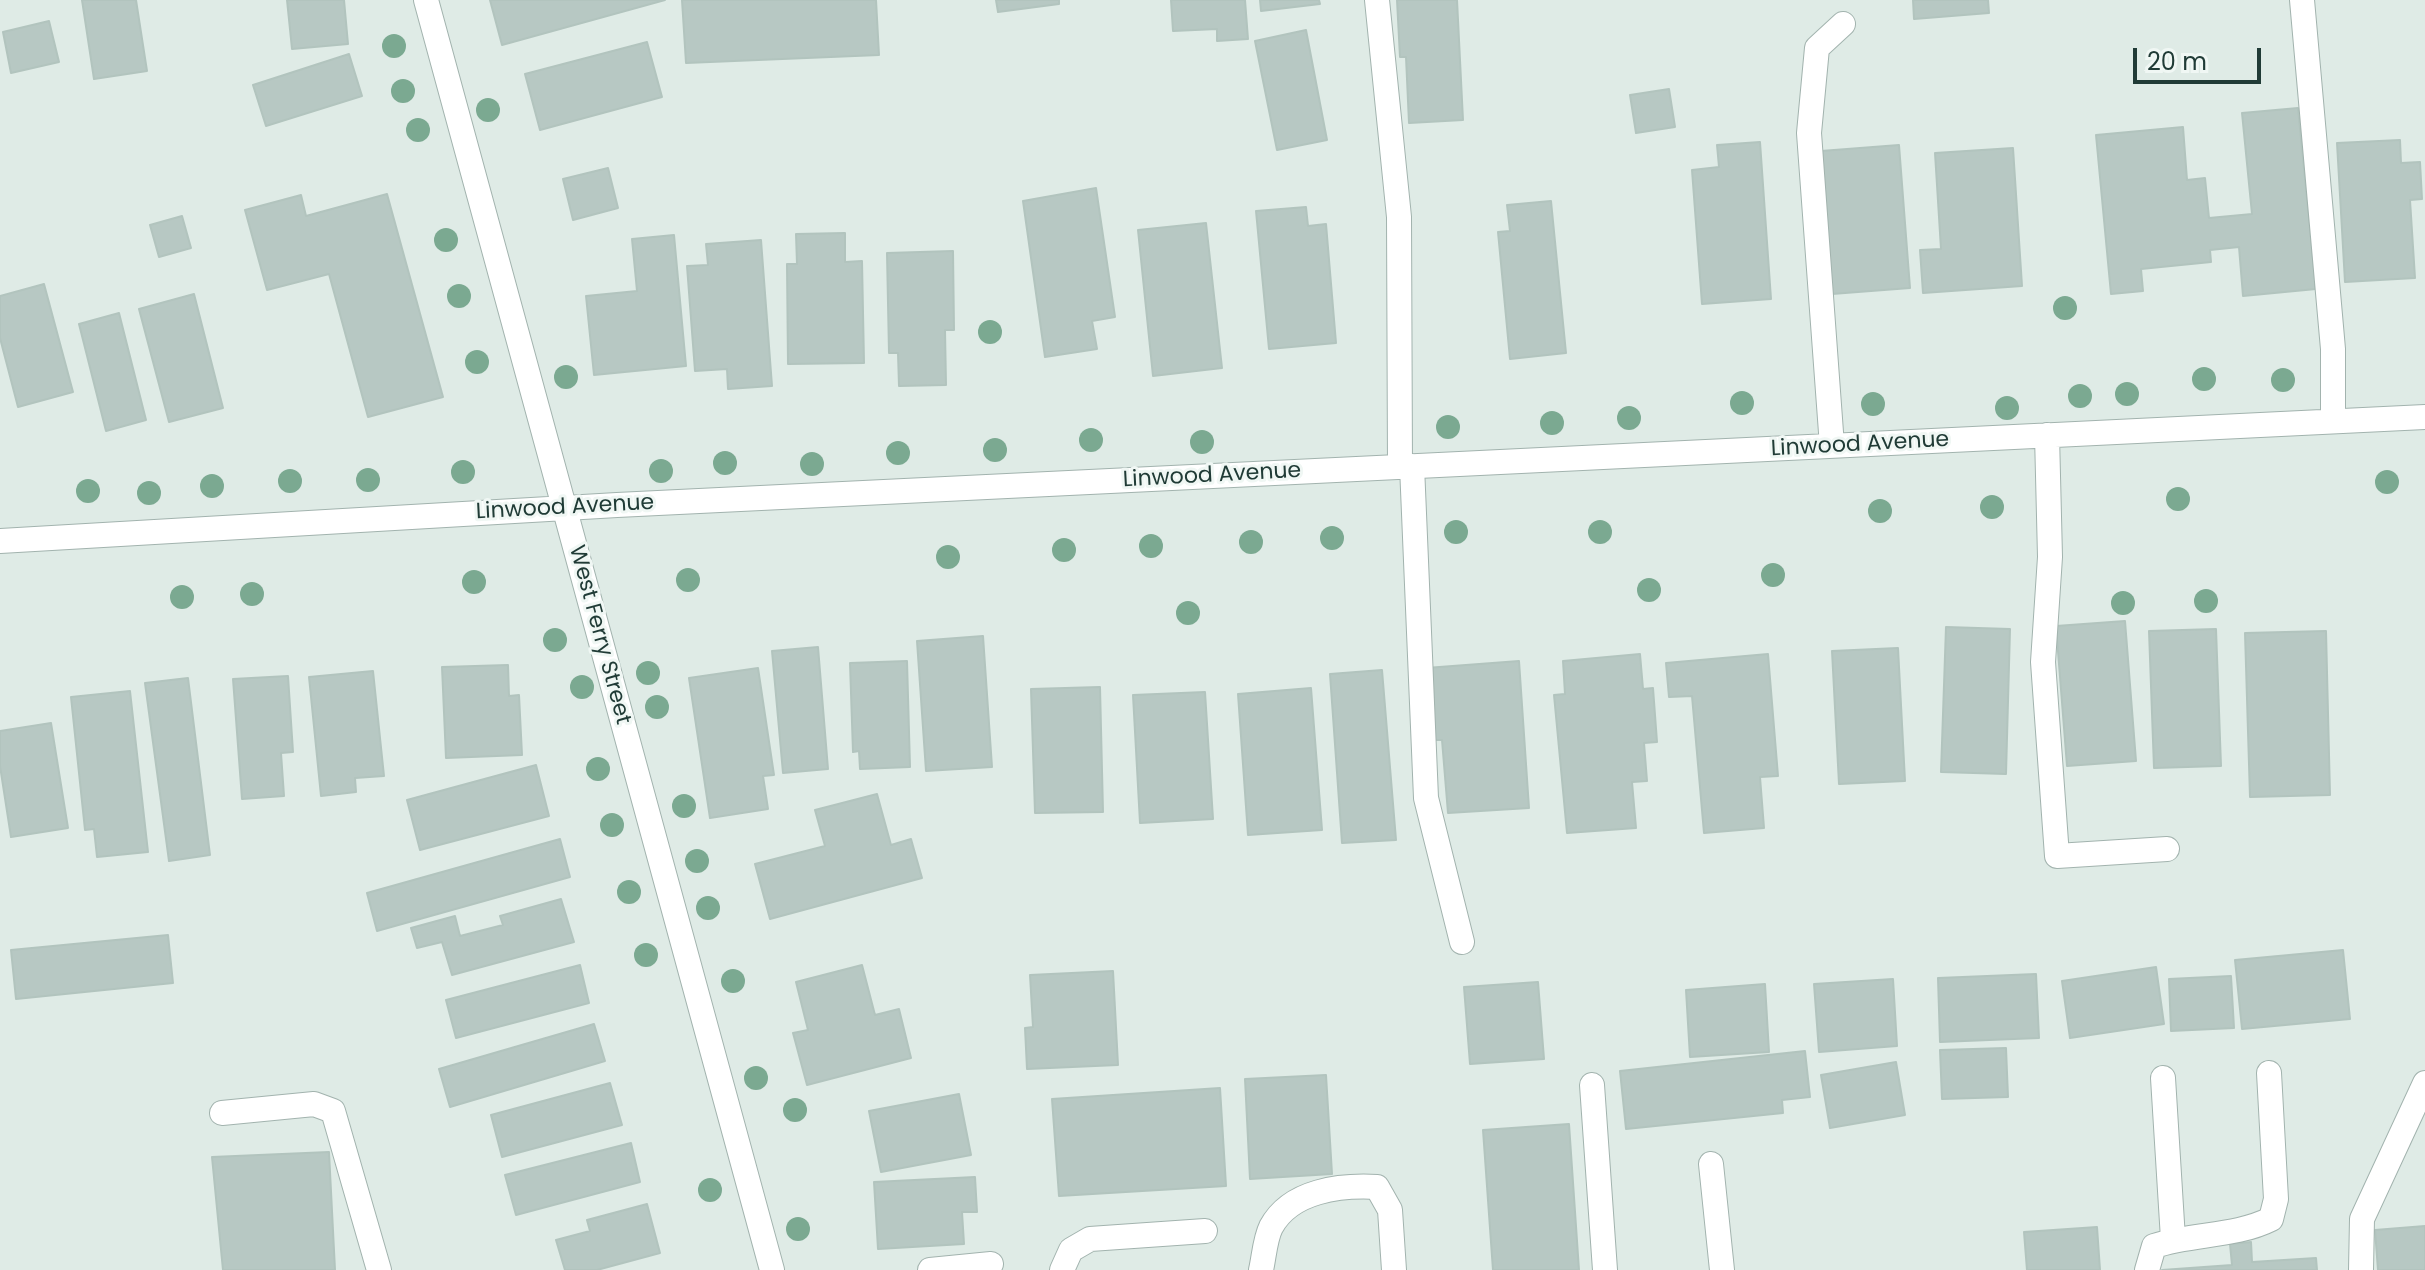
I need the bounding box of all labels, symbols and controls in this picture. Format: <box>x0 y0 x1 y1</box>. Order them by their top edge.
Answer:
scale bar <box>2137 32 2265 82</box>
text: 20 m <box>2147 45 2207 78</box>
street label: Linwood Avenue <box>1770 427 1950 463</box>
street label: Linwood Avenue <box>1122 458 1302 494</box>
street label: Linwood Avenue <box>475 490 655 526</box>
street label: West Ferry Street <box>562 543 636 727</box>

